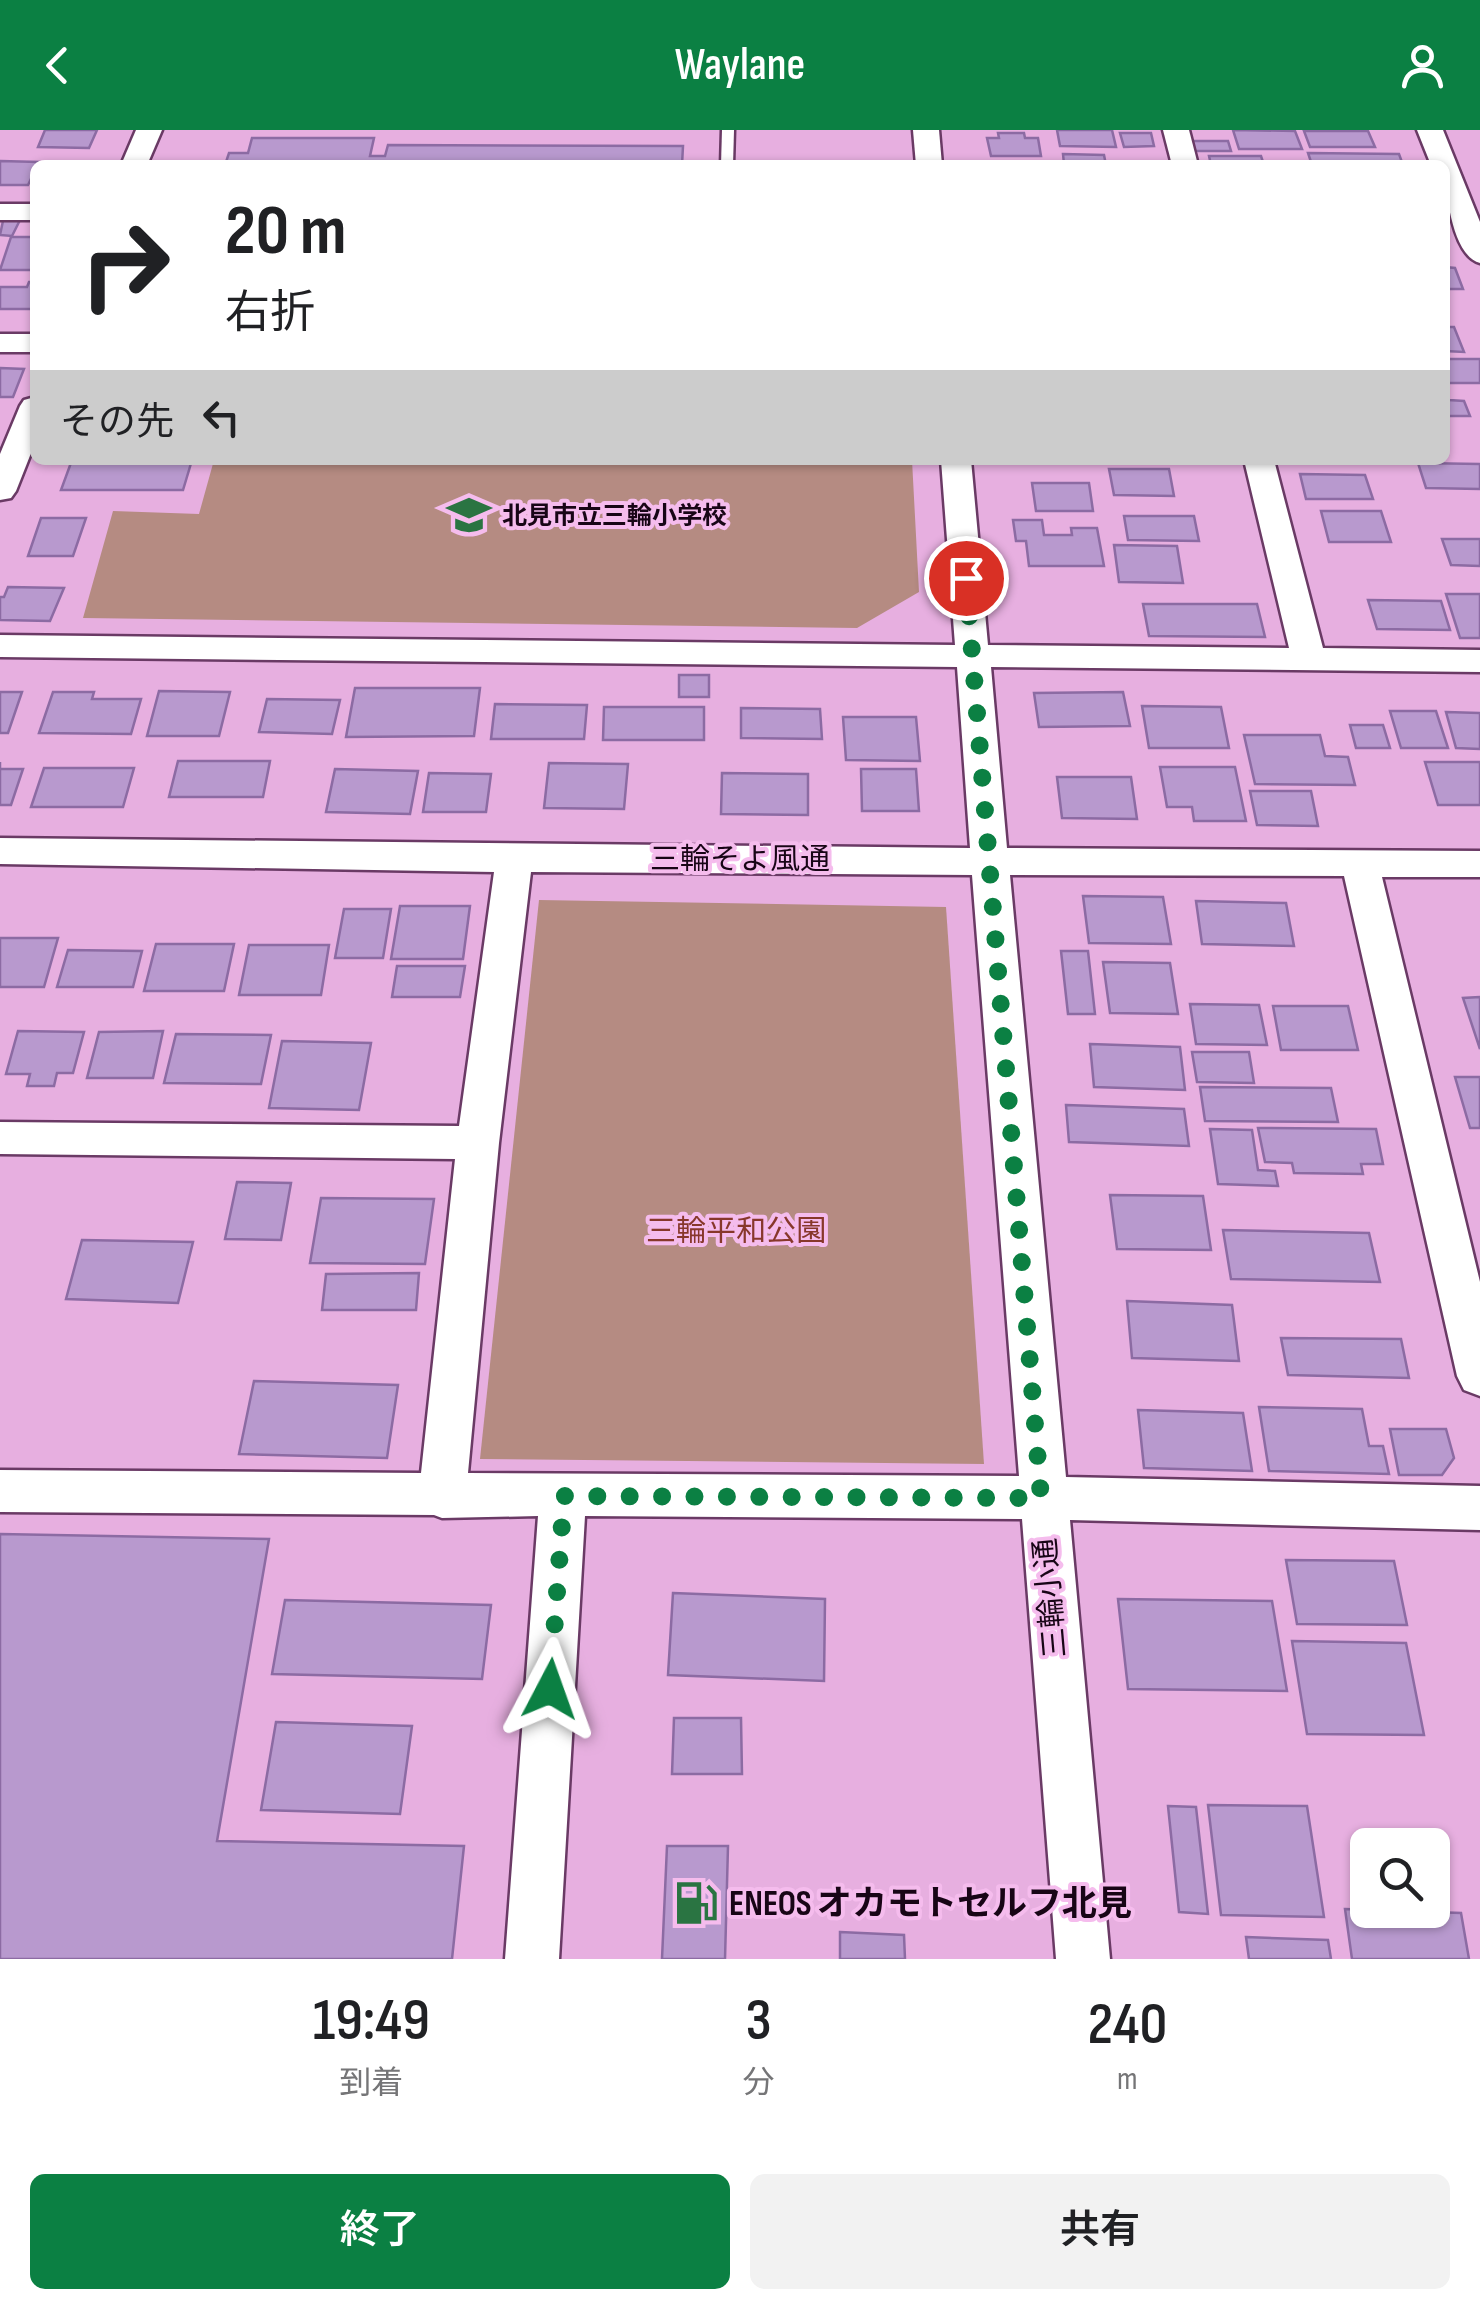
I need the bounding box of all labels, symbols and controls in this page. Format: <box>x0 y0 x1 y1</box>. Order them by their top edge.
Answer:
icon: back <box>30 38 85 93</box>
text: Waylane <box>675 38 805 93</box>
icon: person <box>1395 38 1450 93</box>
text: 20 m <box>225 190 346 274</box>
icon: right <box>60 200 190 330</box>
text: 右折 <box>225 286 315 341</box>
icon: left <box>194 390 249 445</box>
text: その先 <box>60 400 174 445</box>
school or university icon: 北見市立三輪小学校 <box>445 491 493 539</box>
place label: 北見市立三輪小学校 <box>502 501 727 532</box>
pin <box>924 536 1009 621</box>
icon: arrive <box>939 551 994 606</box>
street label: 三輪そよ風通 <box>650 842 830 878</box>
park label: 三輪平和公園 <box>646 1214 826 1250</box>
street label: 三輪小通 <box>1028 1537 1074 1659</box>
position arrow <box>498 1637 602 1741</box>
map controls <box>1350 1828 1450 1928</box>
button: search <box>1350 1828 1450 1928</box>
fuel station icon: ENEOS オカモトセルフ北見 <box>672 1879 720 1927</box>
place label: ENEOS オカモトセルフ北見 <box>729 1883 1132 1926</box>
text: 19:49 <box>313 1985 430 2057</box>
text: 3 <box>746 1985 772 2057</box>
text: 240 <box>1087 1989 1167 2061</box>
text: m <box>1117 2060 1138 2099</box>
text: 到着 <box>339 2064 403 2103</box>
text: 分 <box>743 2064 775 2103</box>
button: 終了 <box>30 2174 730 2289</box>
button: 共有 <box>750 2174 1450 2289</box>

